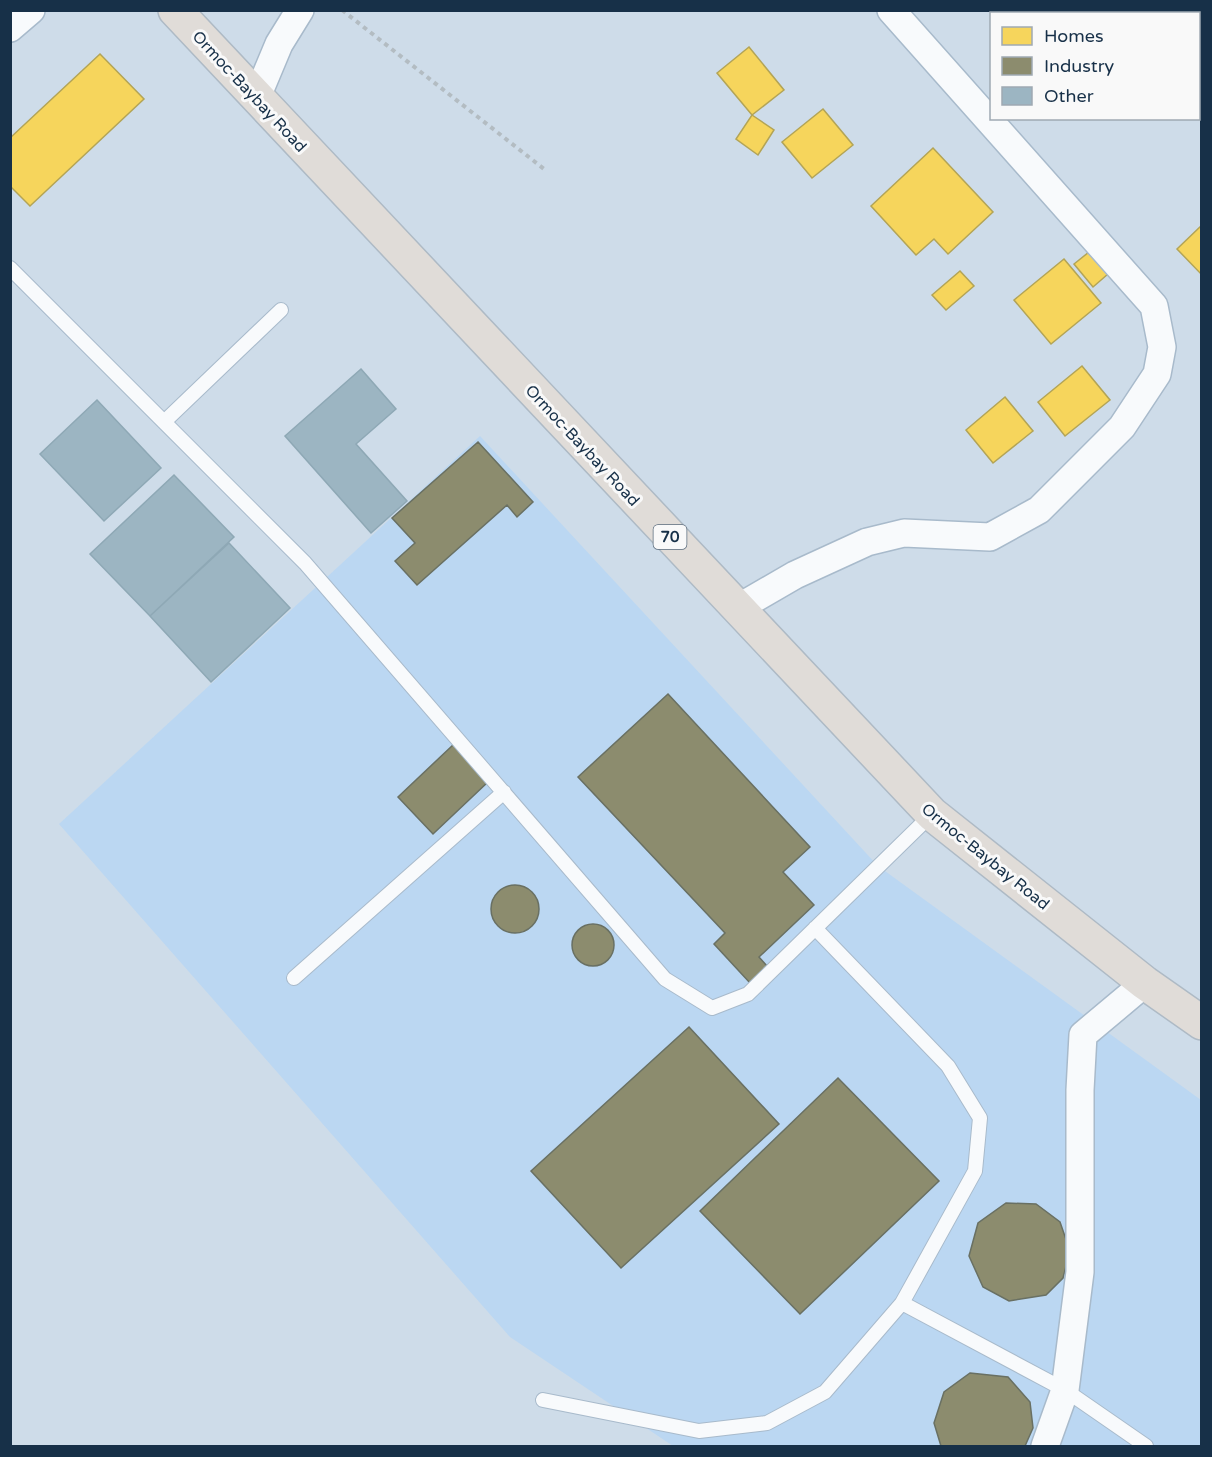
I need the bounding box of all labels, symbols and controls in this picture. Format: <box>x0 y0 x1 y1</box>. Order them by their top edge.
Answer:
legend <box>990 12 1200 120</box>
text: Homes <box>1044 25 1104 47</box>
street label: Ormoc-Baybay Road <box>188 27 311 157</box>
text: Industry <box>1044 55 1115 77</box>
text: Other <box>1044 85 1094 107</box>
street label: Ormoc-Baybay Road <box>521 381 644 511</box>
road number: 70 <box>654 525 686 549</box>
street label: Ormoc-Baybay Road <box>917 799 1053 914</box>

